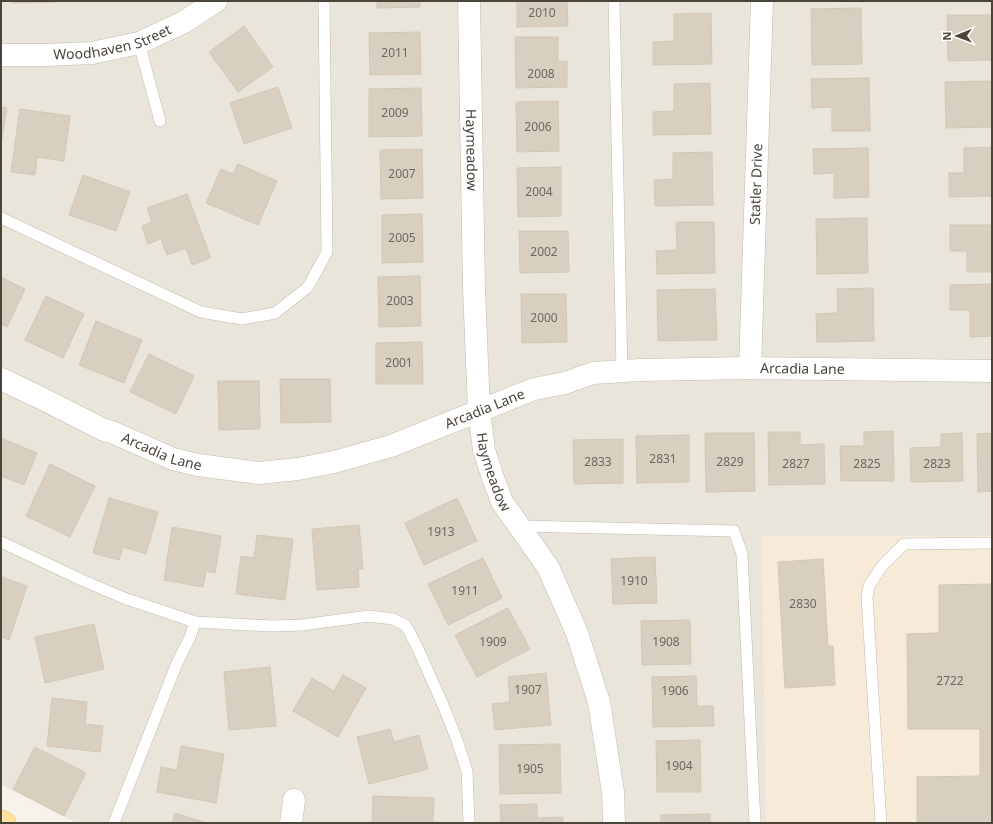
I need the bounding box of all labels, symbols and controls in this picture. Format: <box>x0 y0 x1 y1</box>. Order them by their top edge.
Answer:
house number: 2010 <box>528 4 556 21</box>
north arrow <box>937 16 977 56</box>
street label: Woodhaven Street <box>53 19 174 64</box>
text: N <box>939 32 954 41</box>
house number: 2011 <box>381 44 409 61</box>
house number: 2008 <box>527 65 555 82</box>
house number: 2009 <box>381 104 409 121</box>
street label: Haymeadow <box>462 109 482 191</box>
house number: 2006 <box>524 118 552 135</box>
street label: Statler Drive <box>745 143 766 225</box>
house number: 2007 <box>388 165 416 182</box>
house number: 2004 <box>525 183 553 200</box>
house number: 2005 <box>388 229 416 246</box>
house number: 2002 <box>530 243 558 260</box>
house number: 2003 <box>386 292 414 309</box>
house number: 2000 <box>530 309 558 326</box>
house number: 2001 <box>385 354 413 371</box>
street label: Arcadia Lane <box>760 358 845 378</box>
street label: Arcadia Lane <box>442 384 527 433</box>
street label: Arcadia Lane <box>119 428 204 475</box>
street label: Haymeadow <box>473 431 516 515</box>
house number: 2831 <box>649 450 677 467</box>
house number: 2833 <box>584 453 612 470</box>
house number: 2829 <box>716 453 744 470</box>
house number: 2827 <box>782 455 810 472</box>
house number: 2825 <box>853 455 881 472</box>
house number: 2823 <box>923 455 951 472</box>
house number: 1913 <box>427 523 455 540</box>
house number: 1910 <box>620 572 648 589</box>
house number: 1911 <box>451 582 479 599</box>
house number: 2830 <box>789 595 817 612</box>
house number: 1909 <box>479 633 507 650</box>
house number: 1908 <box>652 633 680 650</box>
house number: 2722 <box>936 672 964 689</box>
house number: 1907 <box>514 681 542 698</box>
house number: 1906 <box>661 682 689 699</box>
house number: 1904 <box>665 757 693 774</box>
house number: 1905 <box>516 760 544 777</box>

